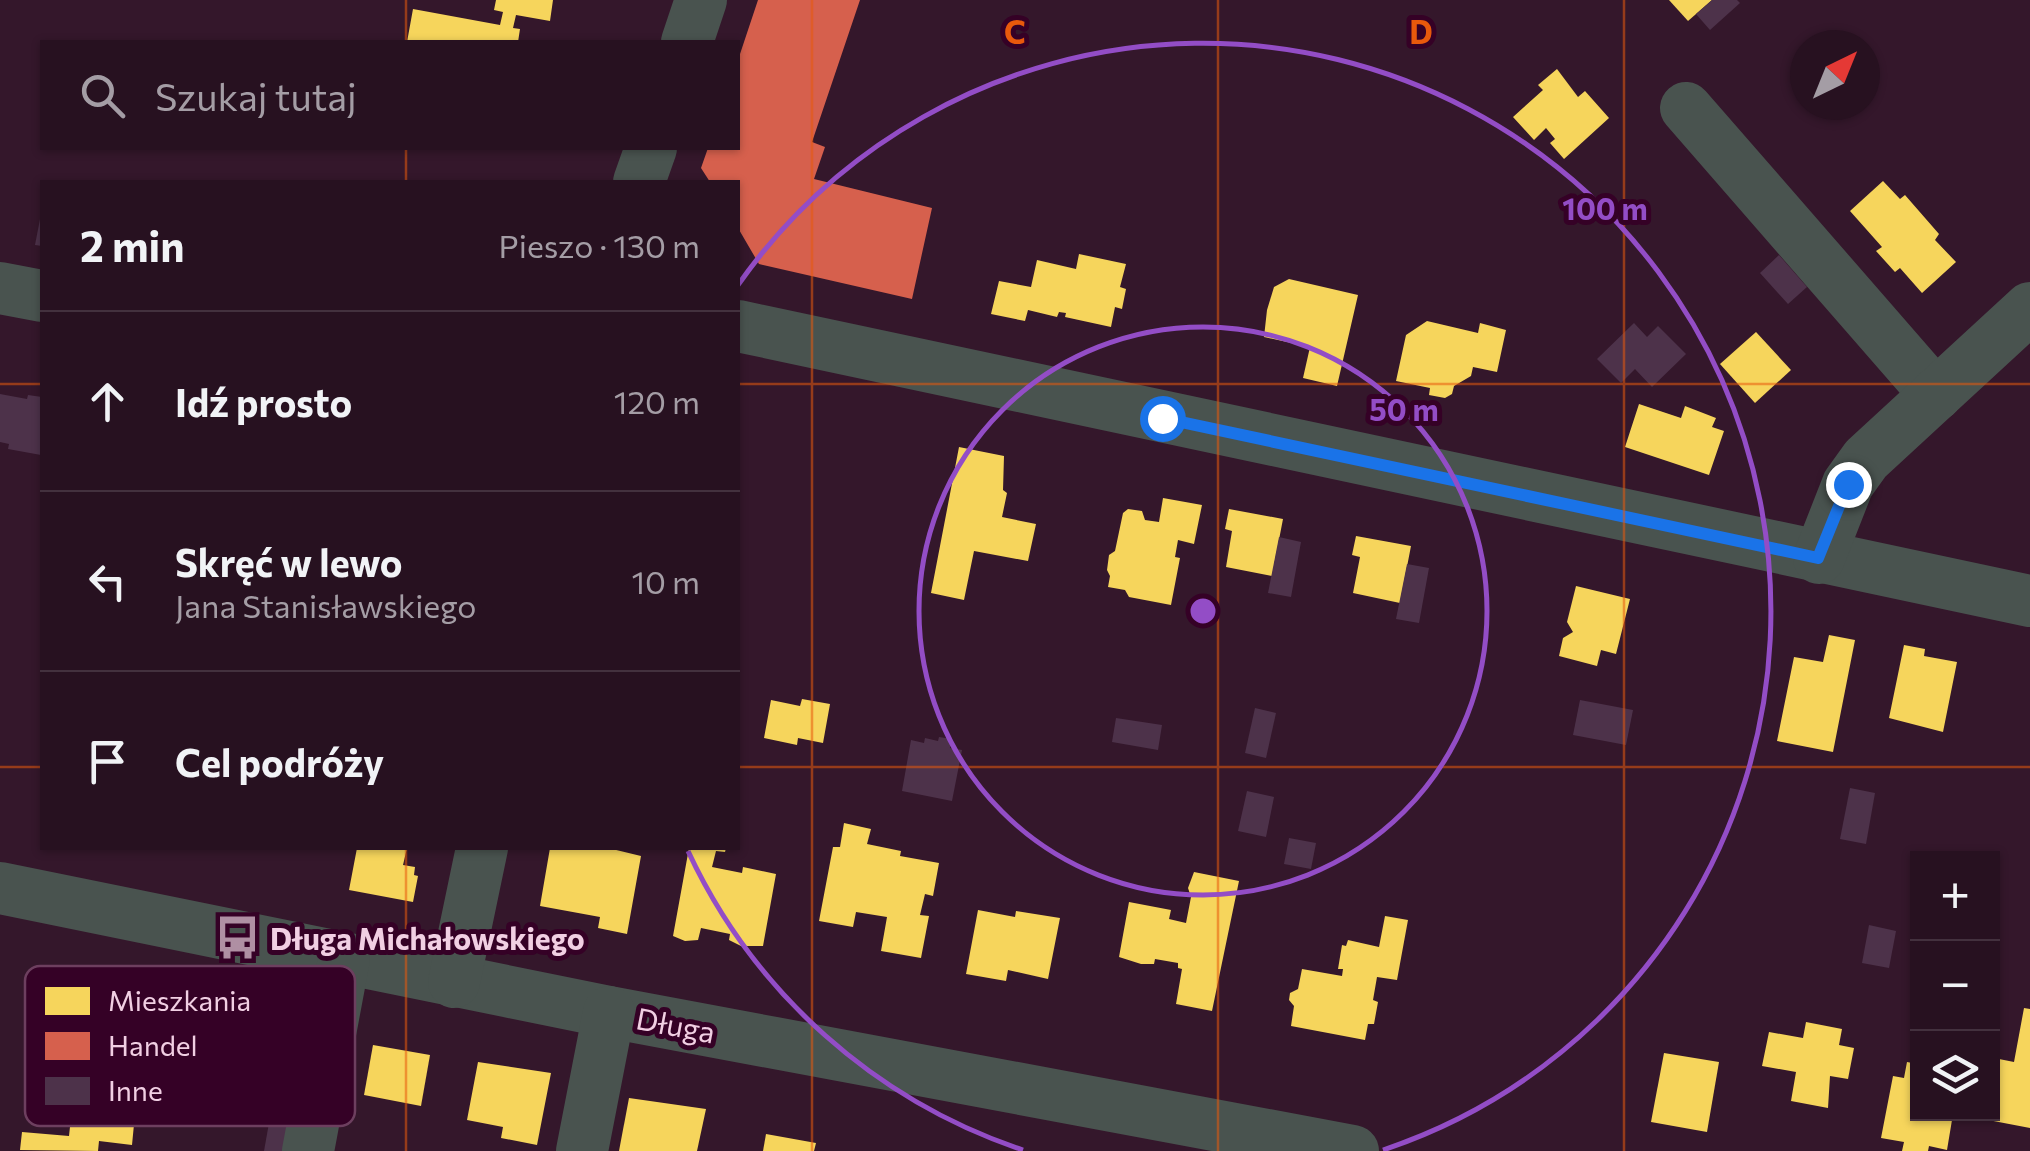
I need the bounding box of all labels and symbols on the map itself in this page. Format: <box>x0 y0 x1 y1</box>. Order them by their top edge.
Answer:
text: C <box>1004 11 1026 51</box>
text: D <box>1409 11 1433 51</box>
north arrow <box>1790 30 1880 120</box>
text: 100 m <box>1562 189 1648 226</box>
text: 50 m <box>1369 390 1439 427</box>
route start <box>1140 396 1186 442</box>
route end <box>1826 462 1872 508</box>
centre of rings <box>1185 593 1221 629</box>
bus stop icon: Długa Michałowskiego <box>213 913 261 961</box>
place label: Długa Michałowskiego <box>270 919 585 956</box>
legend <box>25 966 355 1126</box>
text: Mieszkania <box>108 983 251 1017</box>
street label: Długa <box>633 998 719 1050</box>
text: Handel <box>108 1028 198 1062</box>
text: Inne <box>108 1073 163 1107</box>

